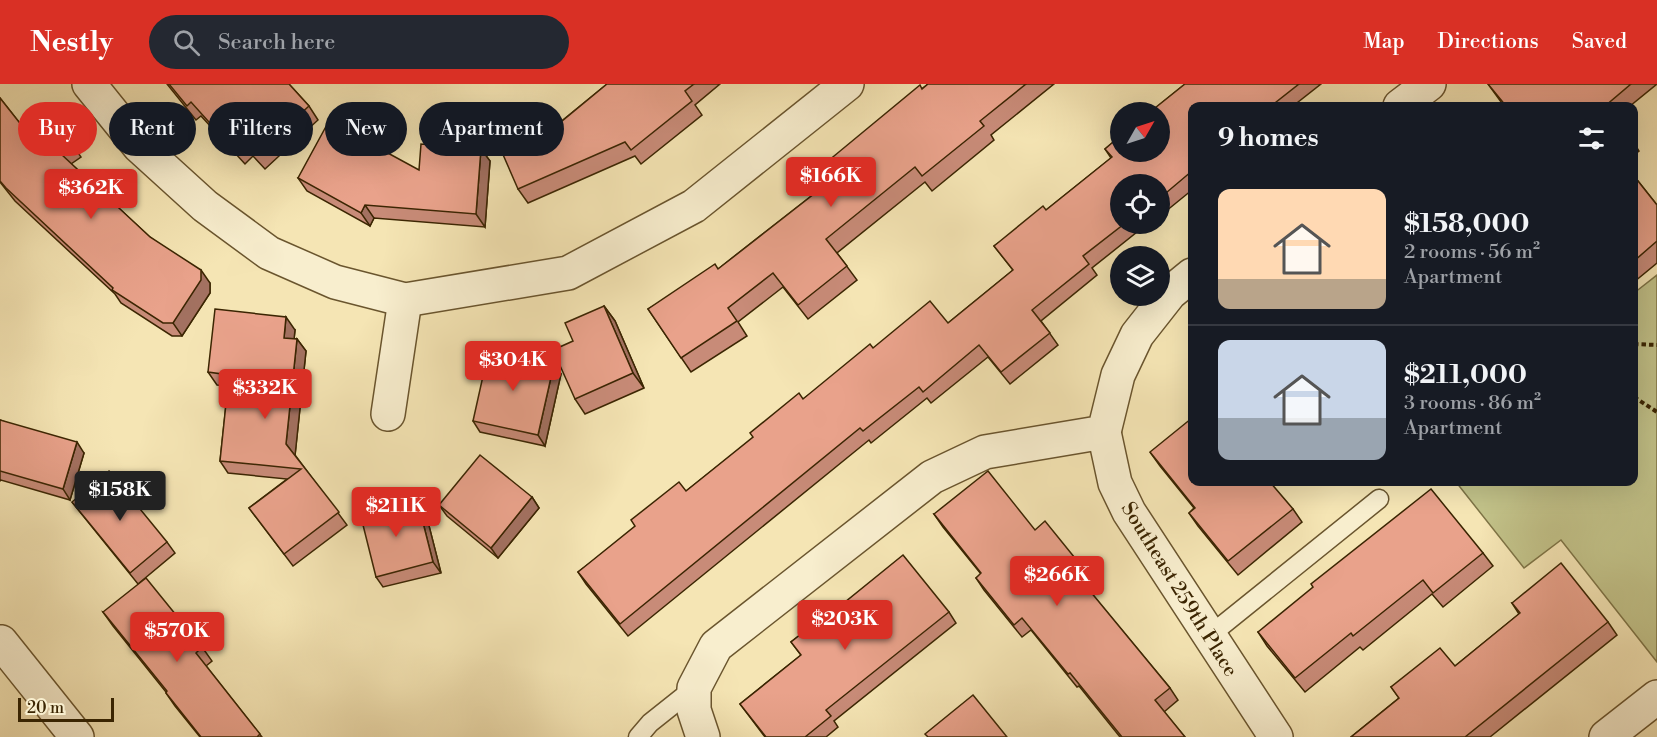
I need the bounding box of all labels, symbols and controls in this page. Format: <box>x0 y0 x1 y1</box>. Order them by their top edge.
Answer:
search box <box>149 15 569 69</box>
text: Nestly <box>30 25 113 60</box>
icon: search <box>170 26 203 59</box>
text: Search here <box>218 29 335 56</box>
text: Map <box>1363 29 1405 55</box>
text: Directions <box>1438 29 1539 55</box>
text: Saved <box>1572 29 1627 55</box>
chip: Buy <box>18 102 97 156</box>
chip: Rent <box>109 102 196 156</box>
chip: Filters <box>208 102 313 156</box>
chip: New <box>325 102 407 156</box>
chip: Apartment <box>419 102 564 156</box>
north arrow <box>1110 102 1170 162</box>
map controls <box>1110 102 1170 306</box>
text: 9 homes <box>1218 122 1319 154</box>
icon: filters <box>1575 122 1608 155</box>
pin: $166K <box>789 157 873 208</box>
text: $166K <box>800 164 862 189</box>
pin: $362K <box>49 169 133 220</box>
button: locate <box>1110 174 1170 234</box>
text: $362K <box>58 176 124 201</box>
text: $158,000 <box>1404 208 1529 240</box>
icon: home <box>1266 213 1338 285</box>
text: 2 rooms · 56 m² <box>1404 240 1540 265</box>
button: layers <box>1110 246 1170 306</box>
text: Apartment <box>1404 265 1502 290</box>
pin: $304K <box>471 341 555 392</box>
text: $304K <box>479 348 547 373</box>
text: $211,000 <box>1404 359 1527 391</box>
icon: home <box>1266 364 1338 436</box>
pin: $332K <box>223 369 307 420</box>
text: $332K <box>233 376 297 401</box>
text: 3 rooms · 86 m² <box>1404 391 1541 416</box>
text: Apartment <box>1404 416 1502 441</box>
pin: $158K <box>78 471 162 522</box>
text: $158K <box>89 478 151 503</box>
pin: $211K <box>354 487 438 538</box>
text: $211K <box>366 494 426 519</box>
street label: Southeast 259th Place <box>1115 498 1243 682</box>
pin: $266K <box>1015 556 1099 607</box>
text: $266K <box>1024 563 1090 588</box>
pin: $203K <box>803 600 887 651</box>
text: $203K <box>811 607 879 632</box>
pin: $570K <box>135 612 219 663</box>
text: $570K <box>144 619 210 644</box>
scale bar <box>18 695 114 722</box>
text: 20 m <box>27 698 64 718</box>

